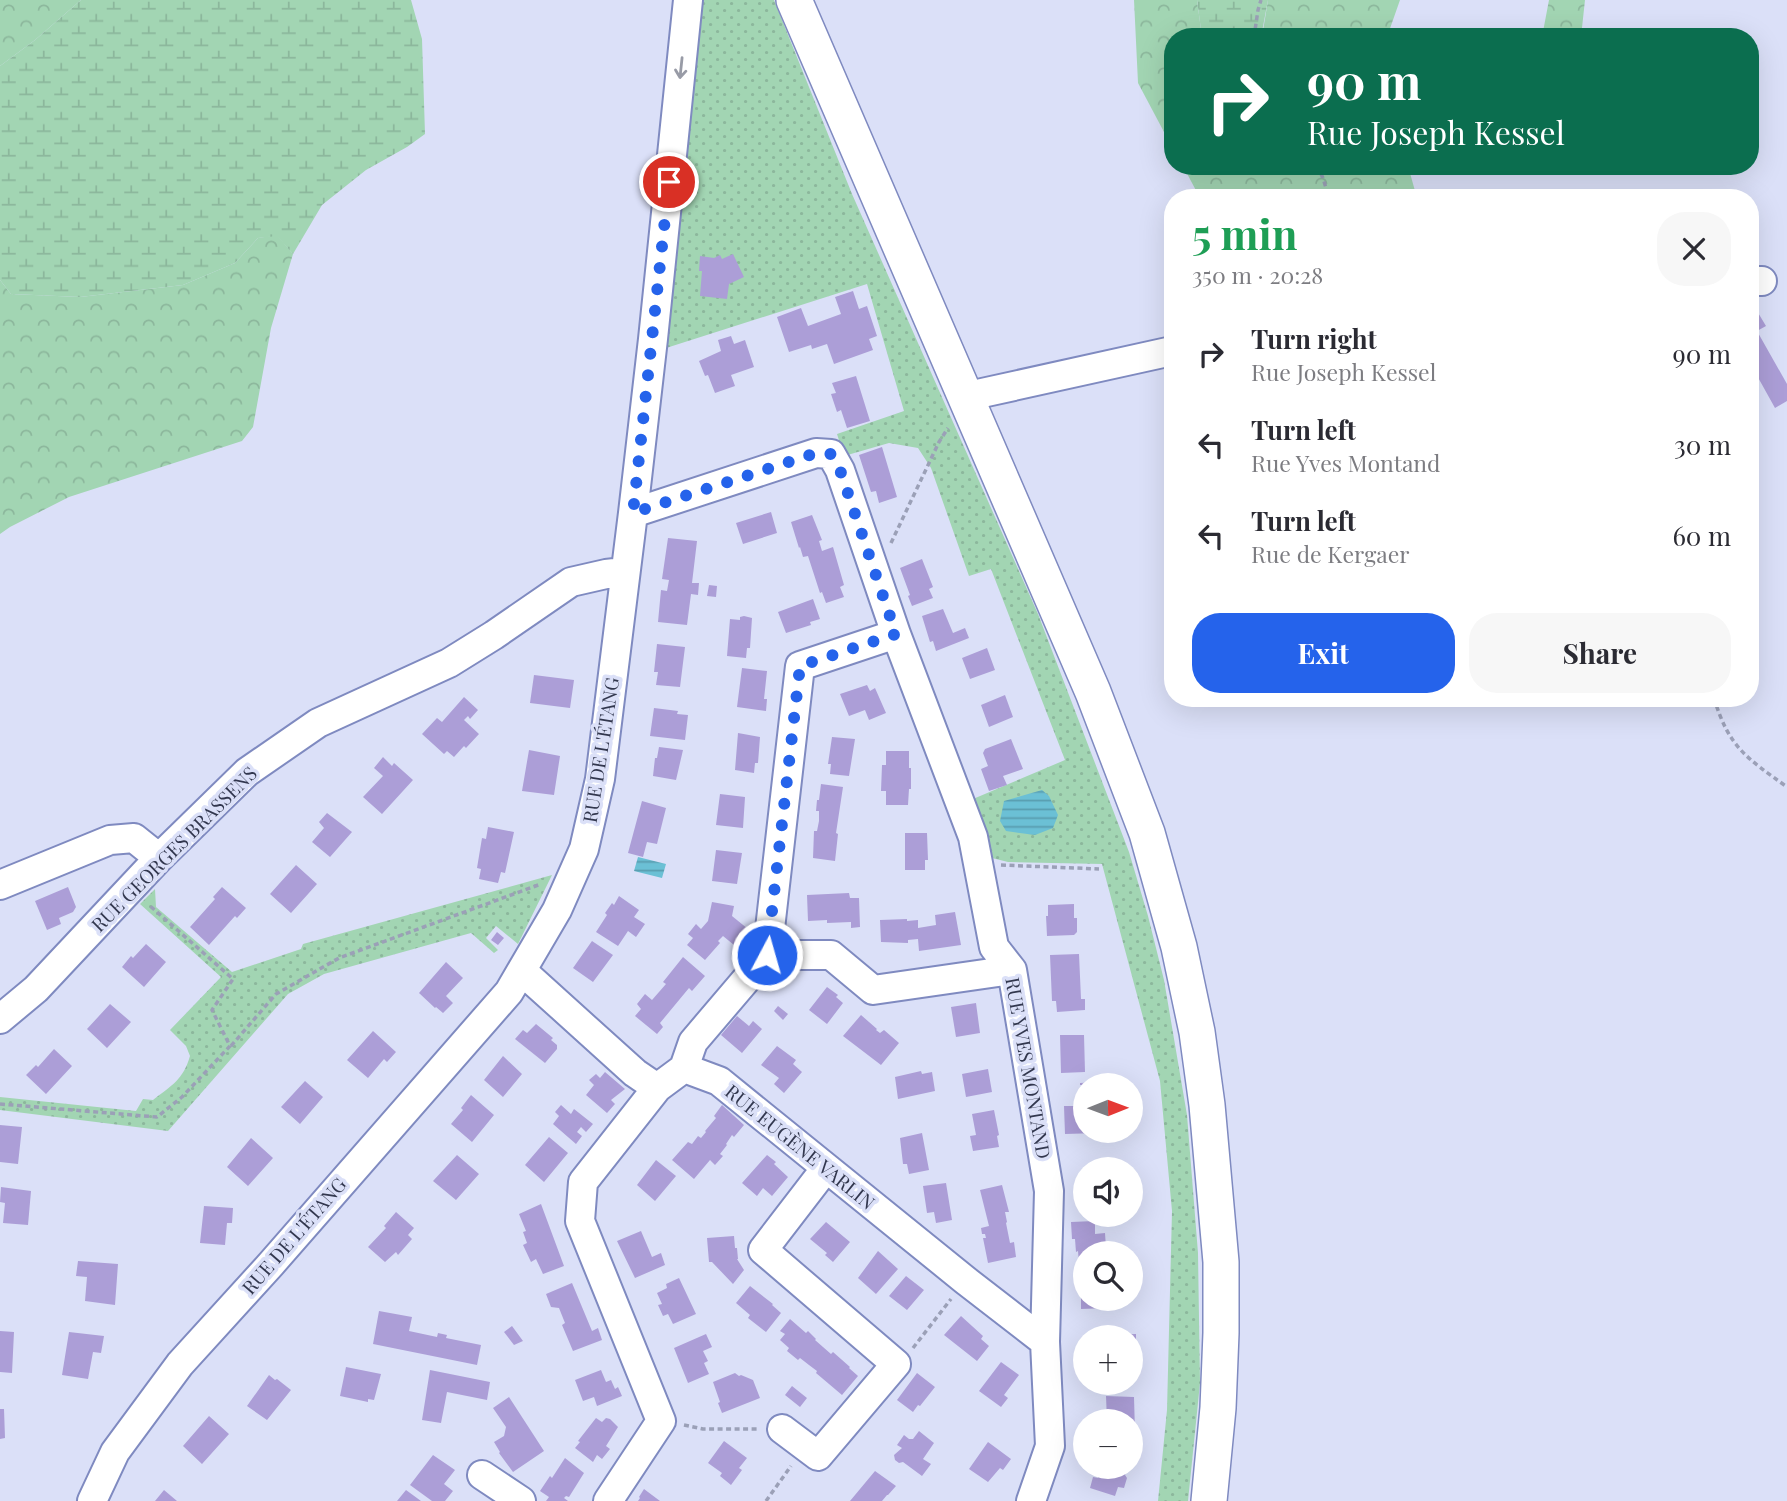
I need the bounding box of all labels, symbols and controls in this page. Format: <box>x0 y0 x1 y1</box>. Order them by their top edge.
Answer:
text: 90 m <box>1307 47 1421 112</box>
one-way arrow <box>674 56 687 79</box>
icon: right <box>1192 56 1283 147</box>
text: Rue Joseph Kessel <box>1307 110 1565 153</box>
pin <box>639 152 699 212</box>
icon: arrive <box>650 163 688 201</box>
text: 5 min <box>1192 205 1297 261</box>
button: close <box>1657 212 1731 286</box>
text: 350 m · 20:28 <box>1192 259 1323 290</box>
text: Turn right <box>1251 321 1377 356</box>
icon: right <box>1192 335 1230 373</box>
text: 90 m <box>1673 336 1731 371</box>
text: Rue Joseph Kessel <box>1251 356 1436 387</box>
text: Turn left <box>1251 412 1356 447</box>
icon: left <box>1192 426 1230 464</box>
text: 30 m <box>1674 427 1731 462</box>
text: Rue Yves Montand <box>1251 447 1440 478</box>
text: Turn left <box>1251 503 1356 538</box>
icon: left <box>1192 517 1230 555</box>
text: 60 m <box>1672 518 1731 553</box>
text: Rue de Kergaer <box>1251 538 1410 569</box>
button: Exit <box>1192 613 1455 693</box>
button: Share <box>1469 613 1731 693</box>
street label: RUE DE L'ÉTANG <box>576 675 624 824</box>
street label: RUE GEORGES BRASSENS <box>85 760 262 937</box>
position arrow <box>730 918 804 992</box>
street label: RUE YVES MONTAND <box>1000 975 1058 1161</box>
north arrow <box>1073 1073 1143 1143</box>
map controls <box>1073 1073 1143 1479</box>
street label: RUE EUGÈNE VARLIN <box>720 1078 881 1215</box>
button: sound <box>1073 1157 1143 1227</box>
street label: RUE DE L'ÉTANG <box>235 1171 351 1299</box>
button: search <box>1073 1241 1143 1311</box>
button: + <box>1073 1325 1143 1395</box>
button: − <box>1073 1409 1143 1479</box>

